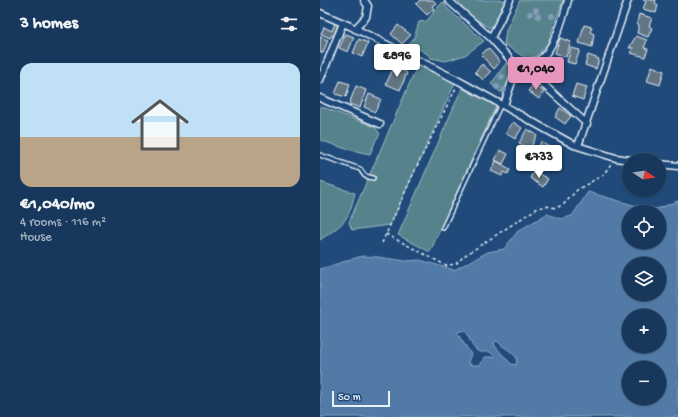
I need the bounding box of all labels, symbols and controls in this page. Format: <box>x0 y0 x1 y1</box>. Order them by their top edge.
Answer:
icon: filters <box>278 13 300 35</box>
text: 3 homes <box>20 14 78 34</box>
pin: €896 <box>373 44 421 78</box>
text: €896 <box>383 49 411 64</box>
pin: €1,040 <box>503 57 569 91</box>
text: €1,040 <box>517 62 555 77</box>
icon: home <box>124 89 196 161</box>
pin: €733 <box>515 145 563 179</box>
text: €733 <box>525 150 553 165</box>
north arrow <box>622 153 666 197</box>
map controls <box>622 153 666 405</box>
text: €1,040/mo <box>20 195 95 215</box>
button: locate <box>622 205 666 249</box>
text: 4 rooms · 116 m² <box>20 215 106 230</box>
text: House <box>20 230 52 245</box>
button: layers <box>622 257 666 301</box>
button: + <box>622 309 666 353</box>
button: − <box>622 361 666 405</box>
scale bar <box>332 389 390 408</box>
text: 50 m <box>338 392 360 404</box>

